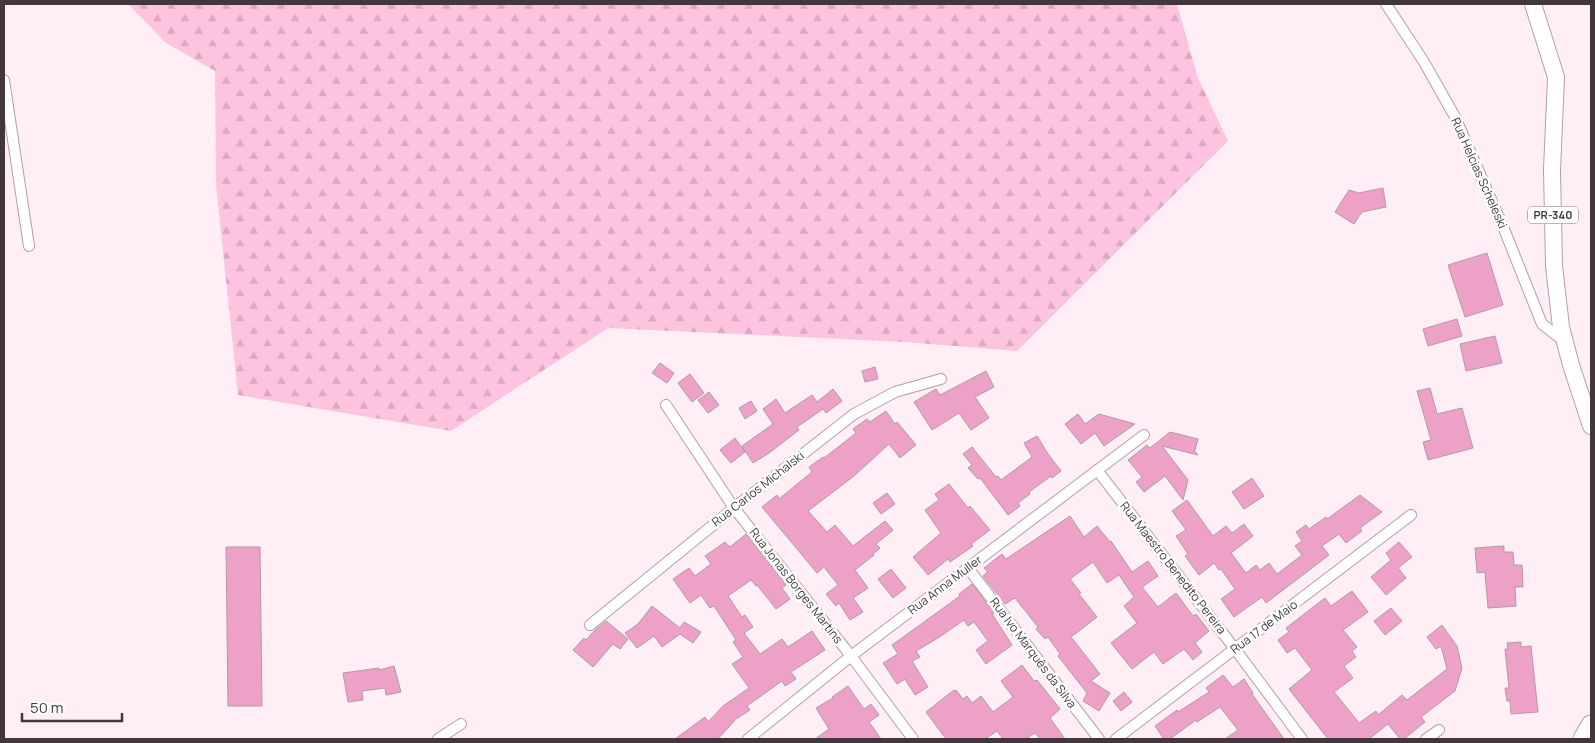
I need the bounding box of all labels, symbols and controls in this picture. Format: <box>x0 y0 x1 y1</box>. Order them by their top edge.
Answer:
street label: Rua Helcias Scheleski <box>1447 115 1512 231</box>
road number: PR-340 <box>1528 206 1578 224</box>
street label: Rua Carlos Michalski <box>708 447 807 530</box>
street label: Rua Maestro Benedito Pereira <box>1116 498 1230 637</box>
street label: Rua Jonas Borges Martins <box>746 524 847 647</box>
street label: Rua Anna Muller <box>904 551 986 618</box>
street label: Rua Ivo Marquês da Silva <box>986 594 1081 712</box>
street label: Rua 17 de Maio <box>1227 596 1301 657</box>
scale bar <box>22 690 122 722</box>
text: 50 m <box>30 697 64 718</box>

